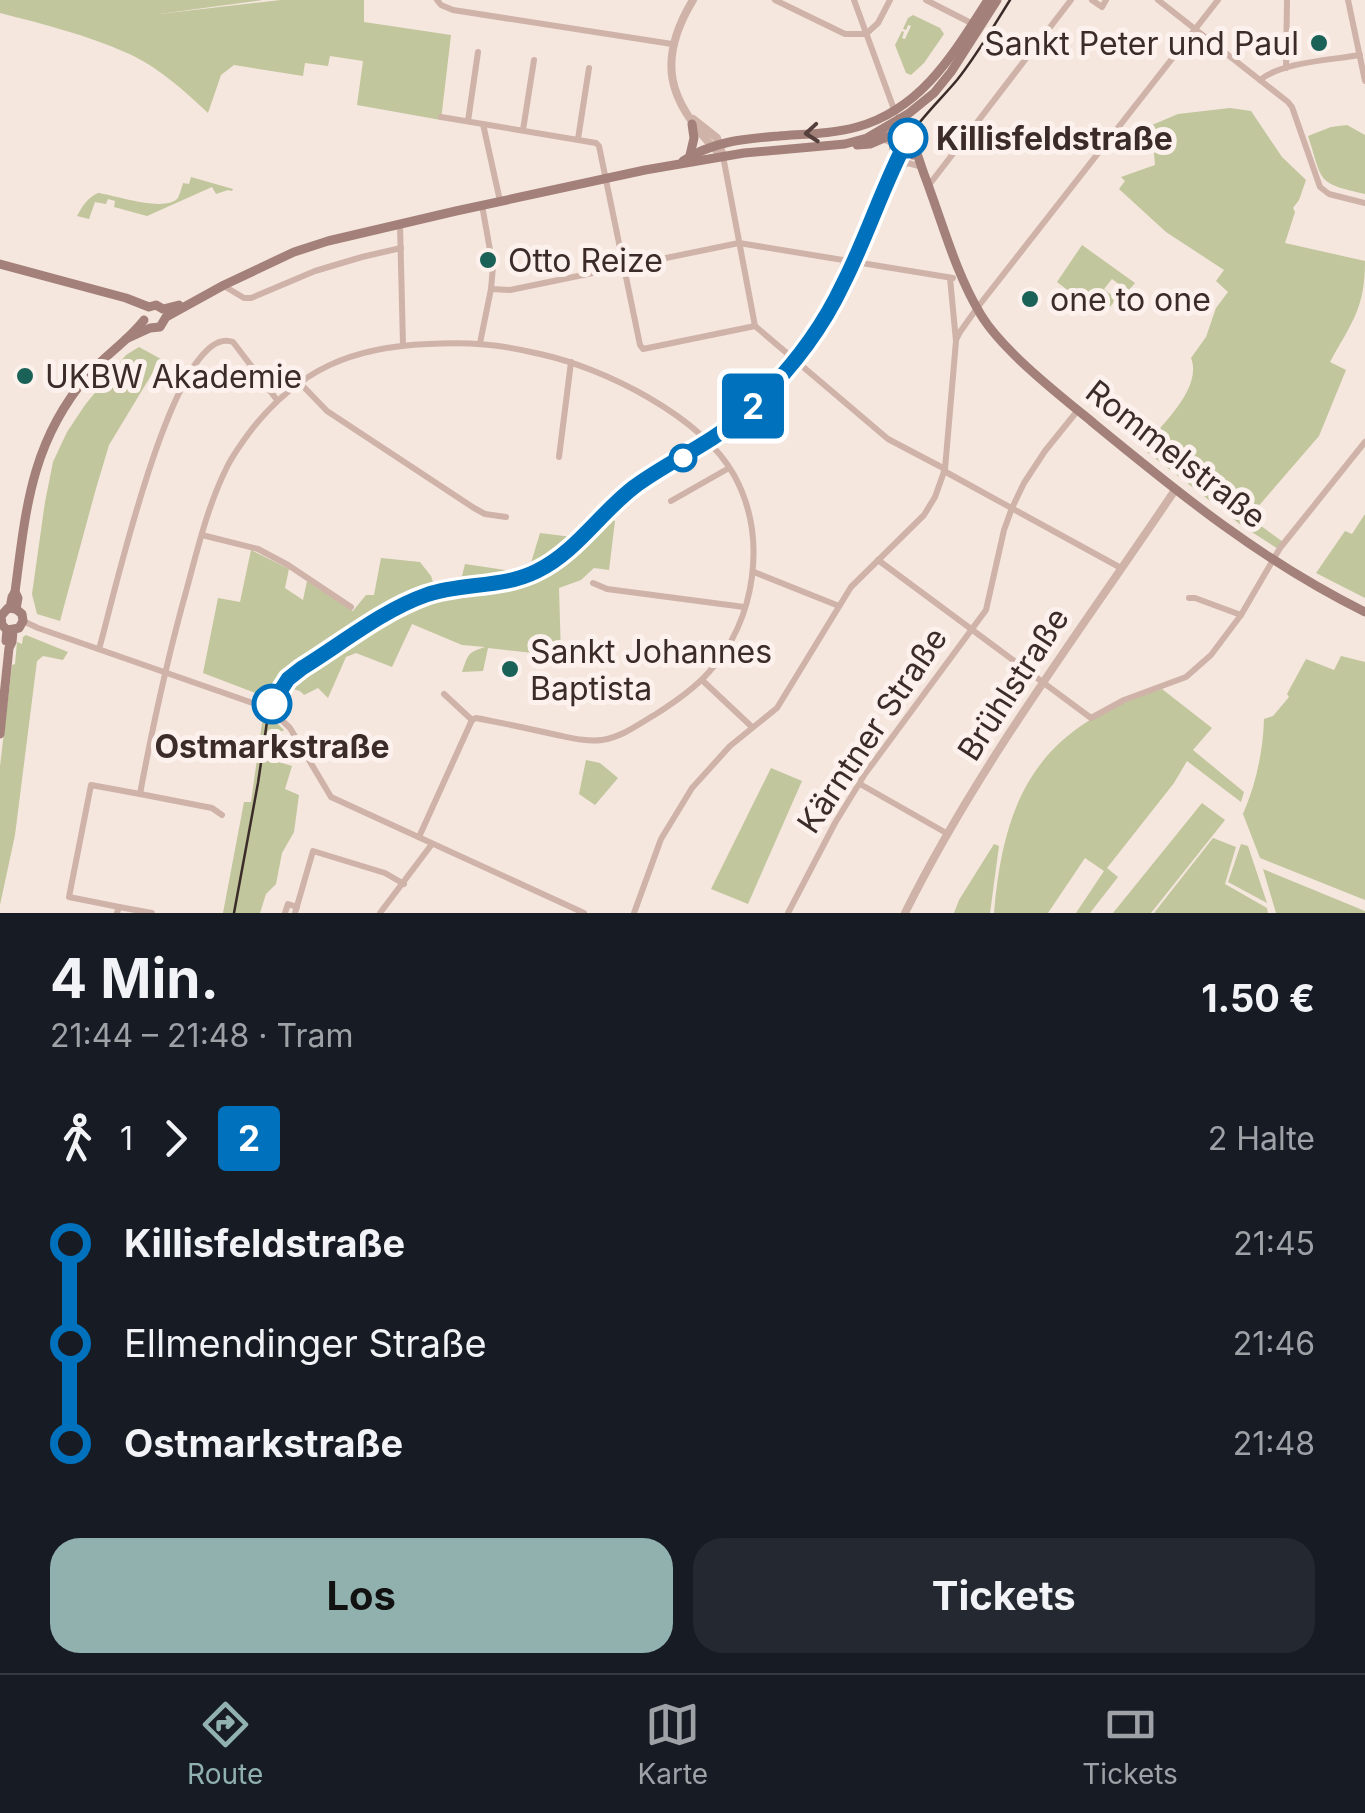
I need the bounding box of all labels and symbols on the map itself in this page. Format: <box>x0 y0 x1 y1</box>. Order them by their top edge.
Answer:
place label: Sankt Peter und Paul <box>984 24 1299 63</box>
marker: Sankt Peter und Paul <box>1308 32 1330 54</box>
marker: Killisfeldstraße <box>889 119 927 157</box>
place label: Killisfeldstraße <box>936 119 1173 158</box>
one-way arrow <box>804 122 820 144</box>
place label: Otto Reize <box>508 241 663 280</box>
marker: Otto Reize <box>477 249 499 271</box>
place label: one to one <box>1050 280 1211 319</box>
marker: one to one <box>1019 288 1041 310</box>
place label: UKBW Akademie <box>45 357 302 396</box>
marker: UKBW Akademie <box>14 365 36 387</box>
street label: Rommelstraße <box>1078 372 1274 536</box>
line badge: 2 <box>720 374 786 438</box>
unlabelled marker <box>670 445 696 471</box>
street label: Brühlstraße <box>949 600 1077 768</box>
street label: Kärntner Straße <box>789 620 955 840</box>
place label: Sankt Johannes Baptista <box>530 632 772 708</box>
marker: Sankt Johannes Baptista <box>499 658 521 680</box>
marker: Ostmarkstraße <box>253 685 291 723</box>
place label: Ostmarkstraße <box>154 727 390 766</box>

